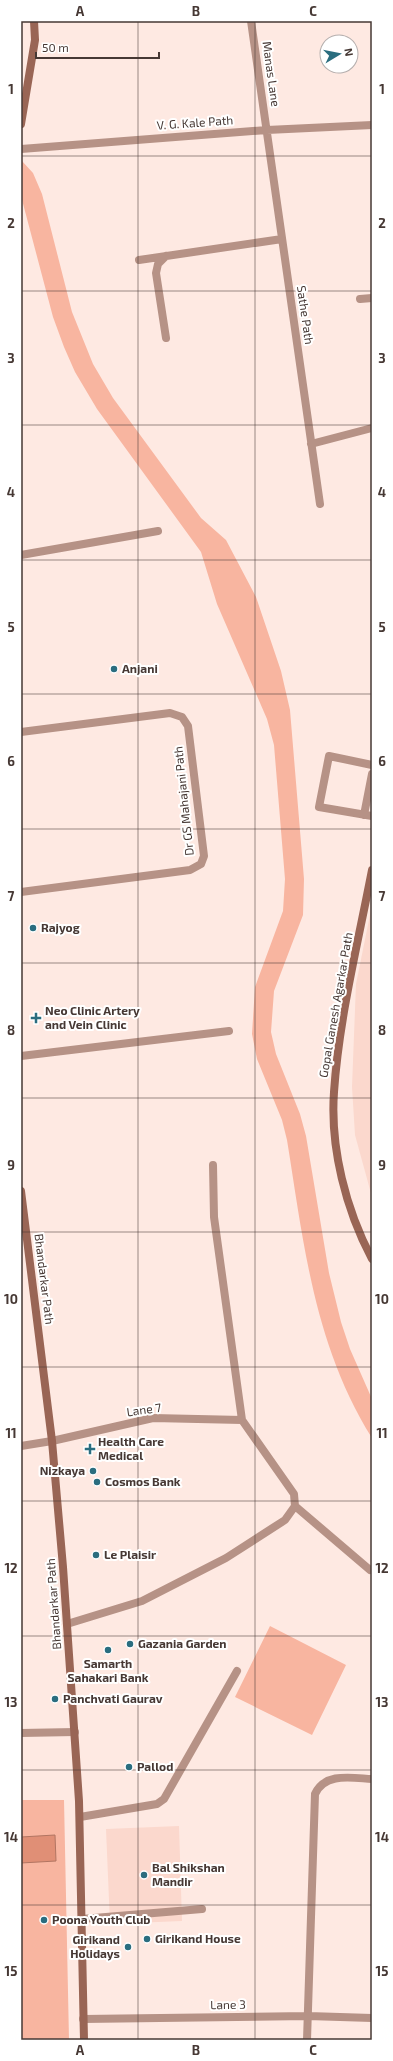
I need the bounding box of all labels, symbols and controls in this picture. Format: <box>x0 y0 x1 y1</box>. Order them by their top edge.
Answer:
text: A <box>76 3 85 19</box>
text: B <box>192 3 200 19</box>
text: C <box>309 3 317 19</box>
scale bar <box>36 34 159 60</box>
north arrow <box>319 34 359 74</box>
text: 50 m <box>42 40 69 54</box>
street label: Manas Lane <box>260 40 283 107</box>
text: N <box>342 47 356 57</box>
text: 1 <box>8 81 14 97</box>
text: 1 <box>379 81 385 97</box>
street label: V. G. Kale Path <box>156 112 234 132</box>
text: 2 <box>7 215 15 231</box>
text: 2 <box>378 215 386 231</box>
street label: Sathe Path <box>295 285 317 345</box>
text: 3 <box>7 350 15 366</box>
text: 3 <box>378 350 386 366</box>
text: 4 <box>7 484 15 500</box>
text: 4 <box>378 484 386 500</box>
text: 5 <box>7 619 15 635</box>
text: 5 <box>378 619 386 635</box>
place label: Anjani <box>122 661 158 676</box>
marker: Anjani <box>109 664 119 674</box>
street label: Dr GS Mahajani Path <box>170 745 197 857</box>
text: 6 <box>7 753 15 769</box>
text: 6 <box>378 753 386 769</box>
text: 7 <box>8 888 15 904</box>
text: 7 <box>379 888 386 904</box>
place label: Rajyog <box>41 920 80 935</box>
marker: Rajyog <box>28 923 38 933</box>
street label: Gopal Ganesh Agarkar Path <box>315 931 355 1079</box>
place label: Neo Clinic Artery and Vein Clinic <box>45 1003 140 1031</box>
marker: Neo Clinic Artery and Vein Clinic <box>30 1012 42 1024</box>
text: 8 <box>7 1022 15 1038</box>
text: 8 <box>378 1022 386 1038</box>
text: 9 <box>7 1157 15 1173</box>
text: 9 <box>378 1157 386 1173</box>
street label: Bhandarkar Path <box>32 1233 58 1325</box>
text: 10 <box>4 1291 18 1307</box>
text: 10 <box>375 1291 389 1307</box>
street label: Lane 7 <box>126 1400 162 1418</box>
text: 11 <box>5 1425 17 1441</box>
text: 11 <box>376 1425 388 1441</box>
place label: Health Care Medical <box>98 1434 164 1462</box>
marker: Health Care Medical <box>85 1444 95 1454</box>
place label: Nizkaya <box>40 1463 85 1478</box>
marker: Nizkaya <box>88 1466 98 1476</box>
place label: Cosmos Bank <box>105 1474 181 1488</box>
marker: Cosmos Bank <box>92 1477 102 1487</box>
place label: Le Plaisir <box>104 1547 156 1561</box>
marker: Le Plaisir <box>91 1550 101 1560</box>
street label: Bhandarkar Path <box>43 1558 63 1650</box>
text: 12 <box>4 1560 18 1576</box>
text: 12 <box>375 1560 389 1576</box>
place label: Gazania Garden <box>138 1636 227 1650</box>
marker: Gazania Garden <box>125 1639 135 1649</box>
marker: Samarth Sahakari Bank <box>103 1645 113 1655</box>
place label: Samarth Sahakari Bank <box>68 1656 149 1684</box>
place label: Panchvati Gaurav <box>63 1691 163 1705</box>
text: 13 <box>5 1694 18 1710</box>
marker: Panchvati Gaurav <box>50 1694 60 1704</box>
text: 13 <box>376 1694 389 1710</box>
place label: Pallod <box>137 1759 173 1773</box>
marker: Pallod <box>124 1762 134 1772</box>
text: 14 <box>4 1829 18 1845</box>
text: 14 <box>375 1829 389 1845</box>
place label: Bal Shikshan Mandir <box>152 1860 225 1888</box>
marker: Bal Shikshan Mandir <box>139 1870 149 1880</box>
place label: Poona Youth Club <box>52 1912 150 1926</box>
marker: Poona Youth Club <box>39 1915 49 1925</box>
place label: Girikand House <box>155 1931 241 1945</box>
place label: Girikand Holidays <box>70 1932 120 1961</box>
marker: Girikand House <box>142 1934 152 1944</box>
marker: Girikand Holidays <box>123 1942 133 1952</box>
text: 15 <box>5 1963 17 1979</box>
text: 15 <box>376 1963 388 1979</box>
street label: Lane 3 <box>210 1997 246 2011</box>
text: A <box>76 2042 85 2058</box>
text: B <box>192 2042 200 2058</box>
text: C <box>309 2042 317 2058</box>

